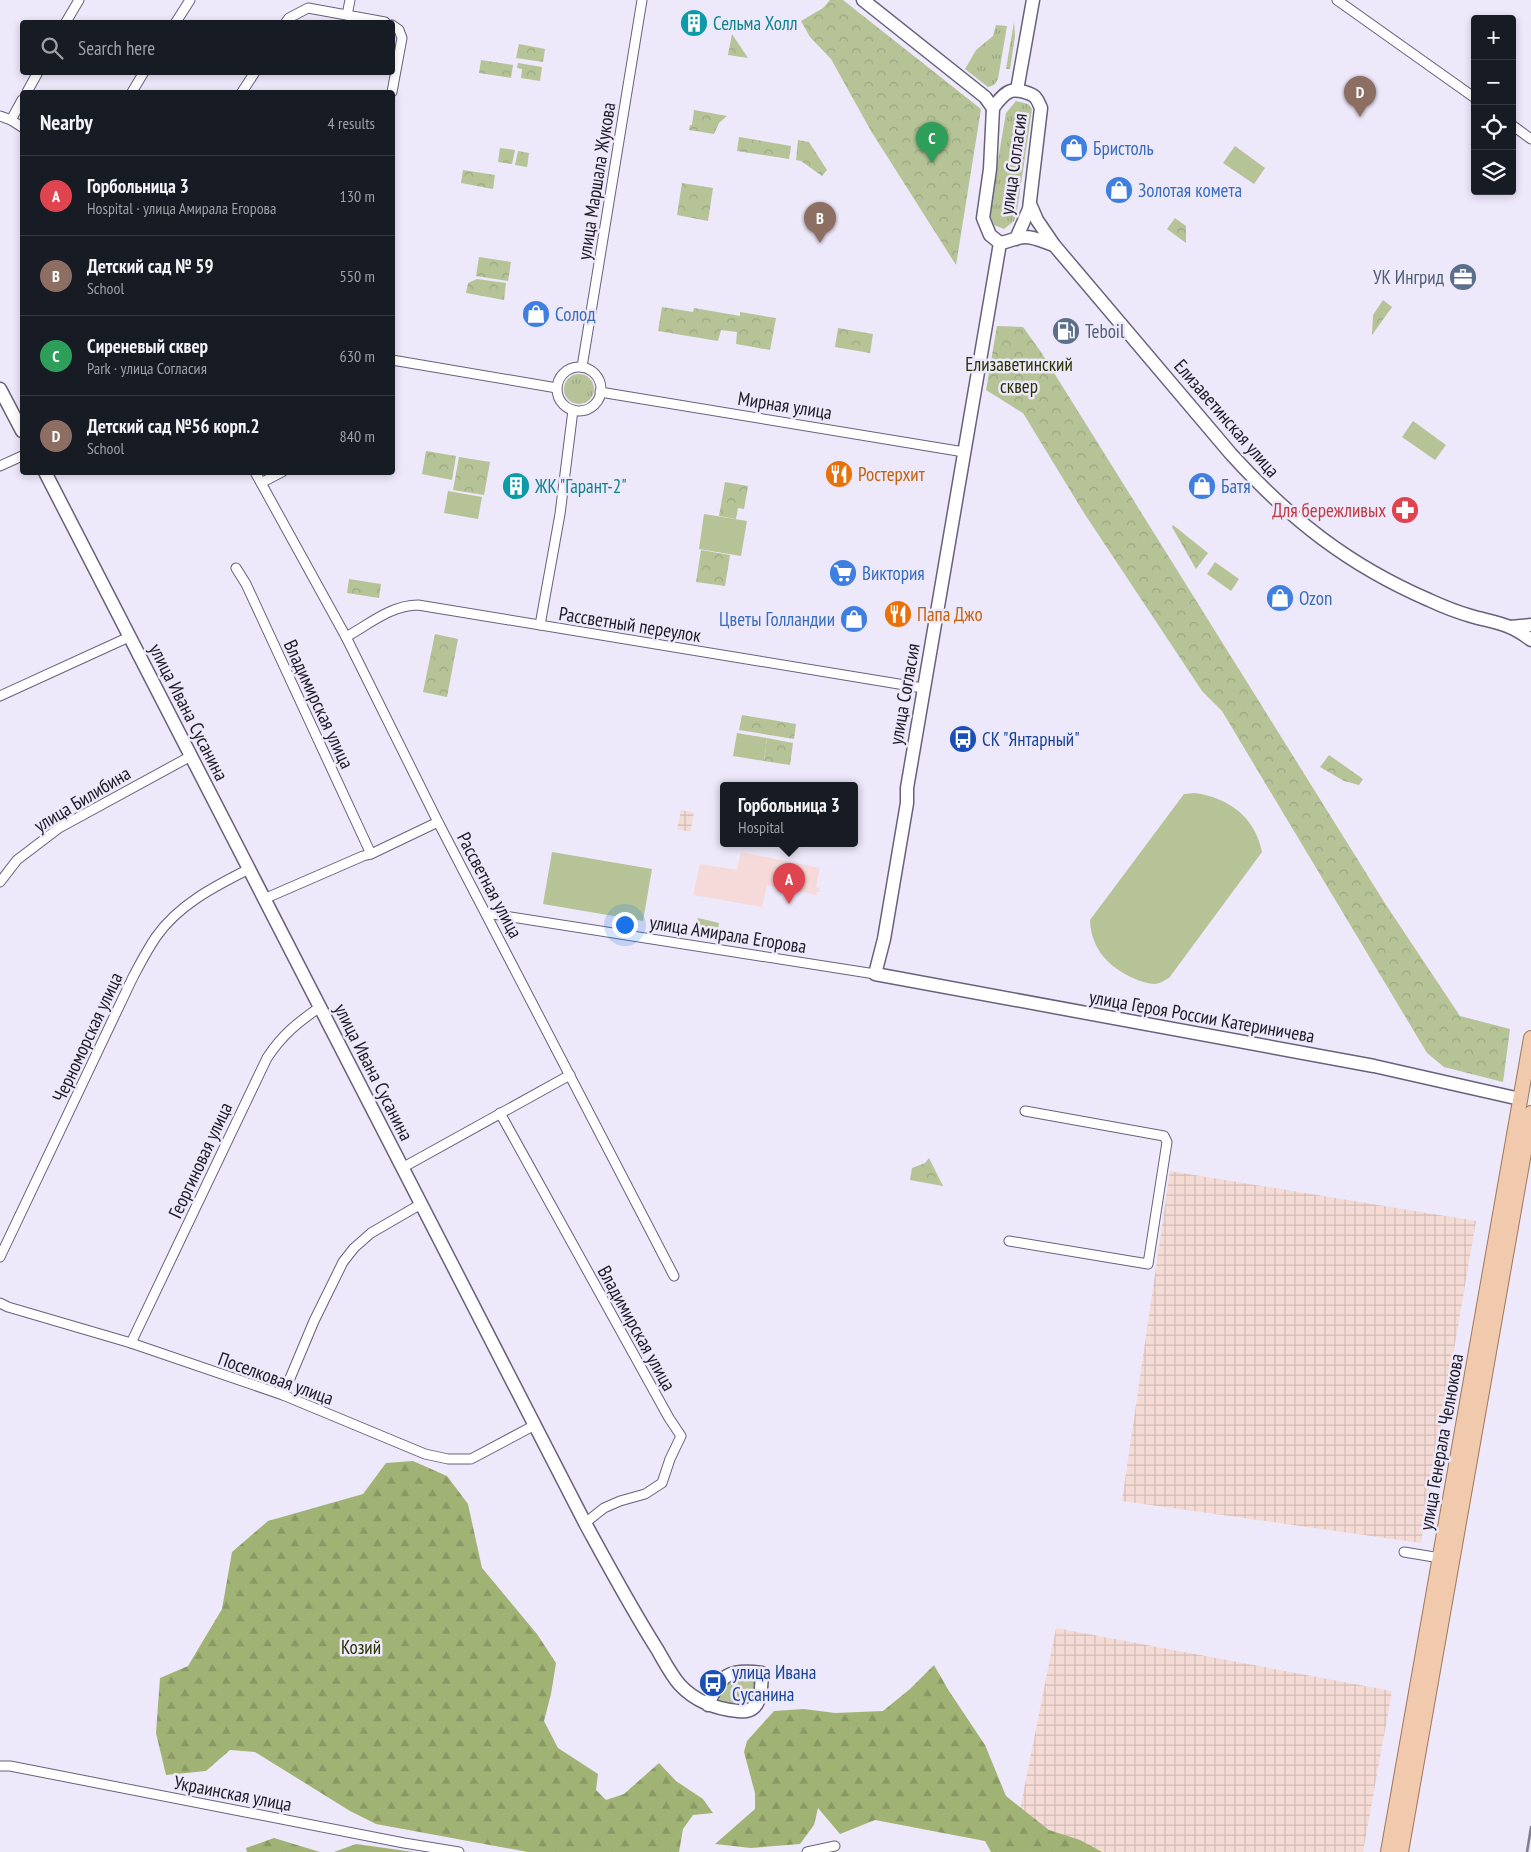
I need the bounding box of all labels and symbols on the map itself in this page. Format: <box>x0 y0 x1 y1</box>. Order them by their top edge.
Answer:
building icon: Сельма Холл <box>679 8 709 38</box>
place label: Сельма Холл <box>713 11 797 35</box>
pin: D <box>1344 76 1376 117</box>
street label: улица Маршала Жукова <box>572 100 620 262</box>
street label: улица Согласия <box>994 112 1032 216</box>
pin: C <box>916 122 948 163</box>
shop icon: Бристоль <box>1059 133 1089 163</box>
place label: Бристоль <box>1093 136 1154 160</box>
shop icon: Золотая комета <box>1104 175 1134 205</box>
place label: Золотая комета <box>1138 178 1242 202</box>
pin: B <box>804 202 836 243</box>
office icon: УК Ингрид <box>1448 262 1478 292</box>
place label: УК Ингрид <box>1373 265 1445 289</box>
shop icon: Солод <box>521 299 551 329</box>
place label: Солод <box>555 302 596 326</box>
fuel station icon: Teboil <box>1051 316 1081 346</box>
place label: Teboil <box>1085 319 1125 343</box>
park label: Елизаветинский сквер <box>965 352 1073 398</box>
street label: Елизаветинская улица <box>1169 354 1285 482</box>
street label: Мирная улица <box>736 386 834 424</box>
restaurant icon: Ростерхит <box>824 459 854 489</box>
place label: Ростерхит <box>858 462 926 486</box>
building icon: ЖК "Гарант-2" <box>501 471 531 501</box>
shop icon: Батя <box>1187 471 1217 501</box>
place label: ЖК "Гарант-2" <box>534 474 627 498</box>
place label: Батя <box>1221 474 1251 498</box>
pharmacy icon: Для бережливых <box>1390 495 1420 525</box>
place label: Для бережливых <box>1272 498 1386 522</box>
supermarket icon: Виктория <box>828 558 858 588</box>
place label: Виктория <box>862 561 925 585</box>
shop icon: Ozon <box>1265 583 1295 613</box>
place label: Ozon <box>1299 586 1332 610</box>
restaurant icon: Папа Джо <box>883 599 913 629</box>
street label: Рассветный переулок <box>557 601 703 647</box>
place label: Папа Джо <box>917 602 983 626</box>
shop icon: Цветы Голландии <box>839 604 869 634</box>
place label: Цветы Голландии <box>719 607 835 631</box>
street label: Владимирская улица <box>279 636 359 772</box>
street label: улица Ивана Сусанина <box>144 639 234 785</box>
street label: улица Согласия <box>883 641 925 747</box>
bus stop icon: СК "Янтарный" <box>948 724 978 754</box>
place label: СК "Янтарный" <box>982 727 1080 751</box>
street label: улица Билибина <box>29 761 135 837</box>
street label: Рассветная улица <box>452 828 528 942</box>
pin: A <box>773 863 805 904</box>
street label: улица Амирала Егорова <box>648 910 808 958</box>
your location <box>612 912 638 938</box>
street label: Черноморская улица <box>47 968 127 1106</box>
street label: улица Героя России Катериничева <box>1087 984 1317 1048</box>
street label: улица Ивана Сусанина <box>329 999 419 1145</box>
street label: Георгиновая улица <box>163 1098 237 1222</box>
street label: Владимирская улица <box>593 1261 681 1395</box>
street label: Поселковая улица <box>215 1346 337 1410</box>
street label: улица Генерала Челнокова <box>1414 1352 1468 1532</box>
park label: Козий <box>341 1635 381 1659</box>
place label: улица Ивана Сусанина <box>732 1660 816 1706</box>
bus stop icon: улица Ивана Сусанина <box>698 1668 728 1698</box>
street label: Украинская улица <box>172 1770 294 1816</box>

